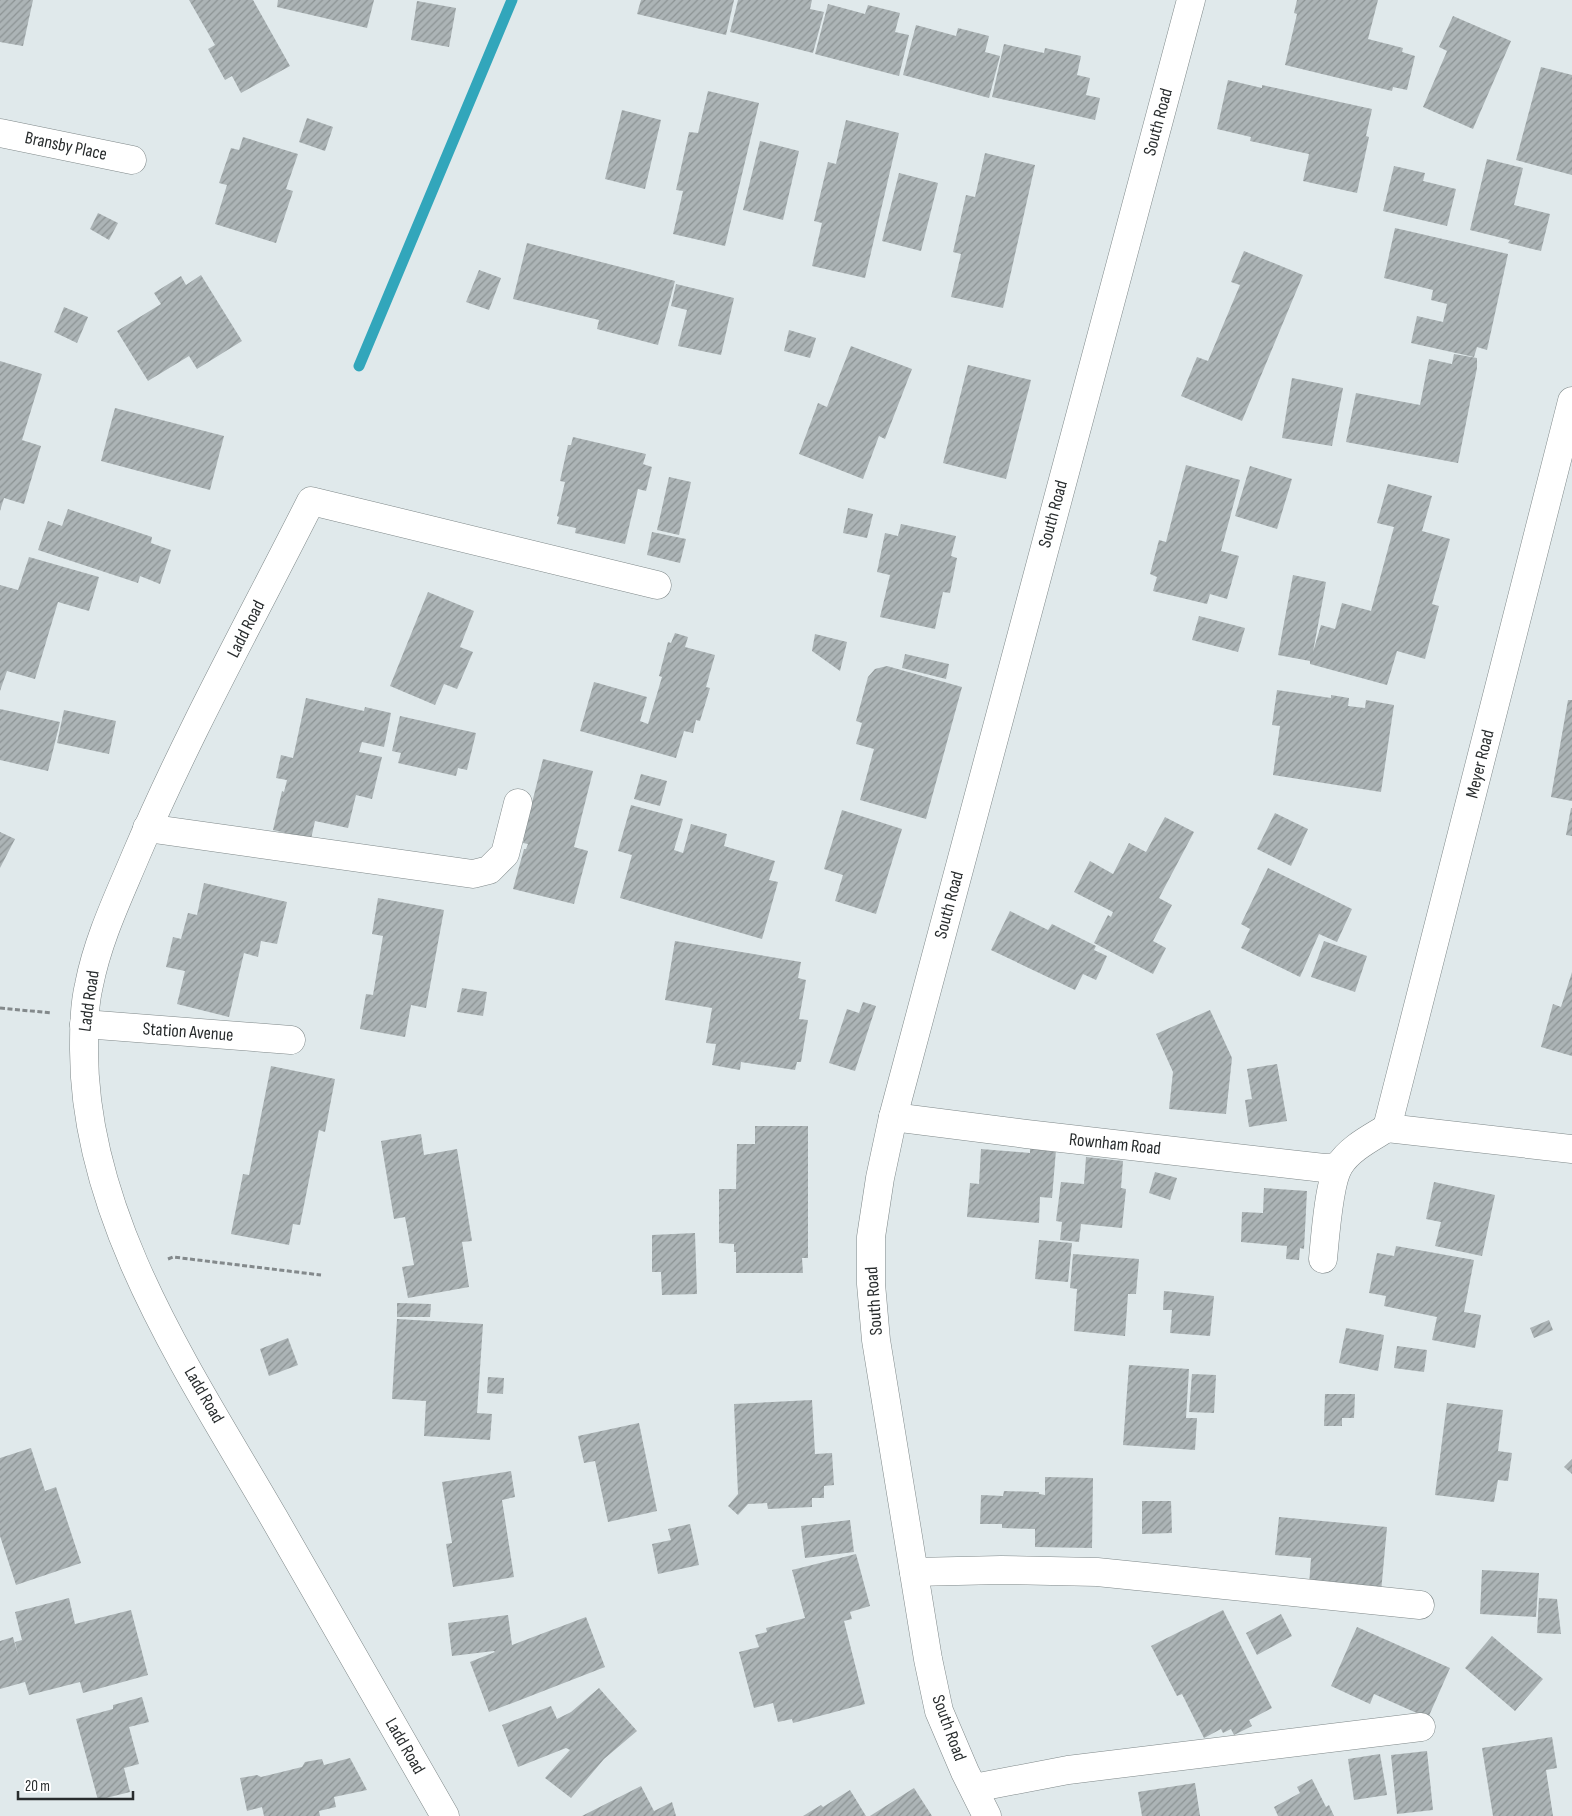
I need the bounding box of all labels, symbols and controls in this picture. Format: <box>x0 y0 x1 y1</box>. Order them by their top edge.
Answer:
street label: South Road <box>1139 86 1177 158</box>
street label: Bransby Place <box>23 127 109 165</box>
street label: South Road <box>1034 478 1072 550</box>
street label: Ladd Road <box>223 597 269 661</box>
street label: Meyer Road <box>1461 728 1499 800</box>
street label: South Road <box>930 869 968 941</box>
street label: Ladd Road <box>74 969 104 1033</box>
street label: Station Avenue <box>142 1018 234 1046</box>
street label: Rownham Road <box>1068 1129 1162 1159</box>
street label: South Road <box>861 1266 887 1336</box>
street label: Ladd Road <box>180 1363 228 1427</box>
street label: South Road <box>927 1692 971 1764</box>
street label: Ladd Road <box>381 1714 429 1778</box>
scale bar <box>18 1768 132 1800</box>
text: 20 m <box>25 1777 50 1796</box>

